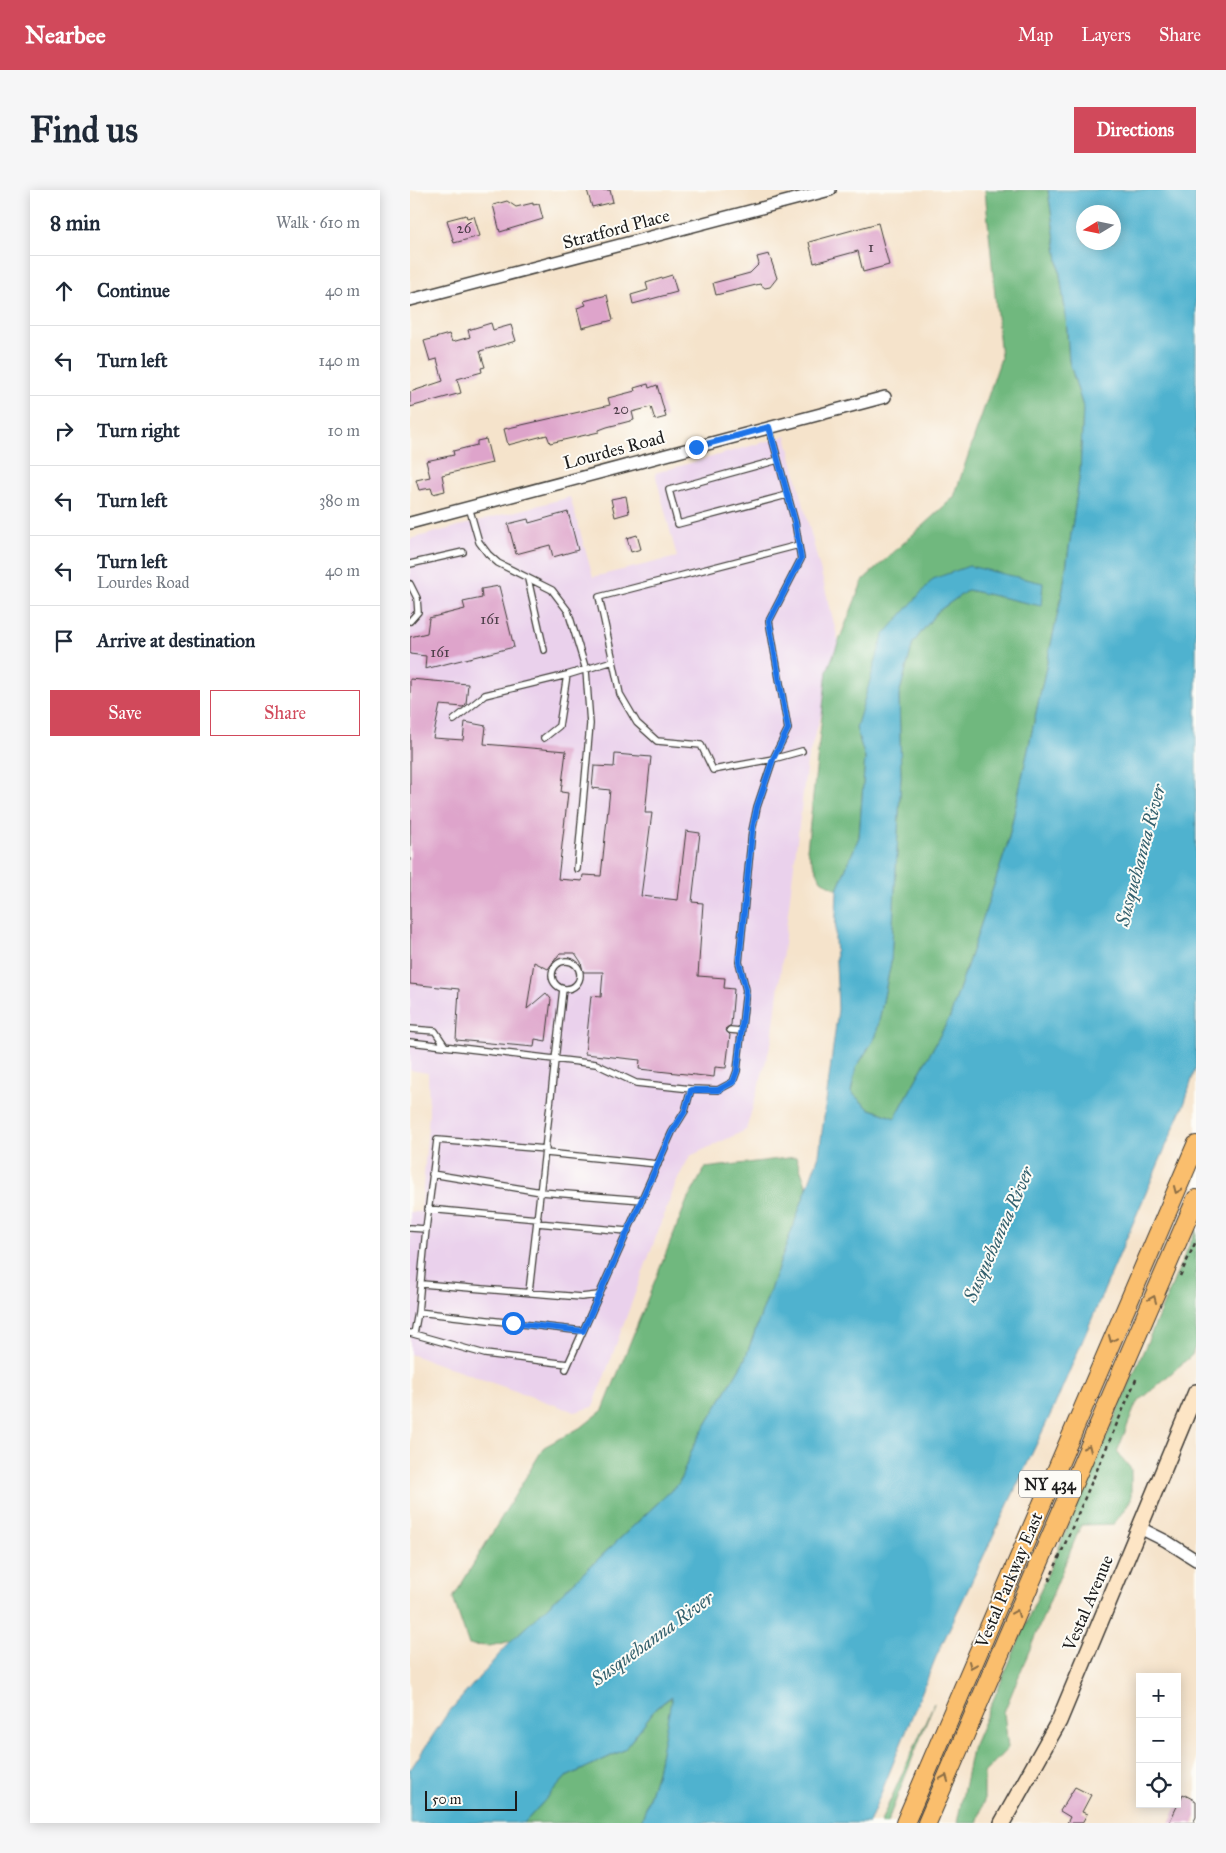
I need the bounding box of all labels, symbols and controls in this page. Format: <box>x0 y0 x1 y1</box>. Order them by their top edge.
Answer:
text: Nearbee <box>25 20 106 50</box>
text: Map <box>1018 24 1053 46</box>
text: Layers <box>1081 24 1131 46</box>
text: Share <box>1159 24 1201 46</box>
button: Directions <box>1074 107 1196 153</box>
text: Find us <box>30 109 138 152</box>
street label: Stratford Place <box>560 204 672 254</box>
north arrow <box>1076 205 1121 250</box>
text: 8 min <box>50 210 100 236</box>
text: Walk · 610 m <box>276 213 360 232</box>
house number: 26 <box>456 219 473 237</box>
house number: 1 <box>868 238 874 256</box>
icon: ahead <box>50 277 78 305</box>
text: Continue <box>97 279 170 302</box>
text: 40 m <box>325 281 360 300</box>
icon: left <box>50 347 78 375</box>
text: Turn left <box>97 349 167 372</box>
text: 140 m <box>319 351 360 370</box>
house number: 20 <box>613 400 629 418</box>
icon: right <box>50 417 78 445</box>
text: Turn right <box>97 419 180 442</box>
text: 10 m <box>328 421 360 440</box>
street label: Lourdes Road <box>561 426 667 474</box>
route end <box>685 436 708 459</box>
icon: left <box>50 487 78 515</box>
text: Turn left <box>97 489 167 512</box>
text: 380 m <box>319 491 360 510</box>
text: Turn left <box>97 550 167 573</box>
icon: left <box>50 557 78 585</box>
text: 40 m <box>325 561 360 580</box>
text: Lourdes Road <box>97 573 190 592</box>
house number: 161 <box>480 610 500 628</box>
icon: arrive <box>50 627 78 655</box>
text: Arrive at destination <box>97 629 255 652</box>
house number: 161 <box>430 643 450 661</box>
button: Save <box>50 690 200 736</box>
button: Share <box>210 690 360 736</box>
water label: Susquehanna River <box>1110 781 1171 930</box>
water label: Susquehanna River <box>958 1162 1039 1306</box>
one-way arrow <box>1172 1185 1183 1194</box>
one-way arrow <box>1146 1295 1157 1304</box>
route start <box>502 1312 525 1335</box>
one-way arrow <box>1108 1334 1119 1343</box>
one-way arrow <box>1082 1444 1093 1453</box>
road number: NY 434 <box>1019 1470 1081 1498</box>
street label: Vestal Parkway East <box>970 1508 1048 1652</box>
street label: Vestal Avenue <box>1058 1552 1118 1655</box>
water label: Susquehanna River <box>586 1586 719 1691</box>
one-way arrow <box>1010 1609 1021 1618</box>
one-way arrow <box>968 1660 979 1669</box>
map controls <box>1136 1673 1181 1808</box>
button: + <box>1136 1673 1181 1718</box>
button: − <box>1136 1718 1181 1763</box>
button: locate <box>1136 1763 1181 1808</box>
one-way arrow <box>939 1774 949 1783</box>
scale bar <box>425 1788 518 1811</box>
text: 50 m <box>432 1791 461 1808</box>

